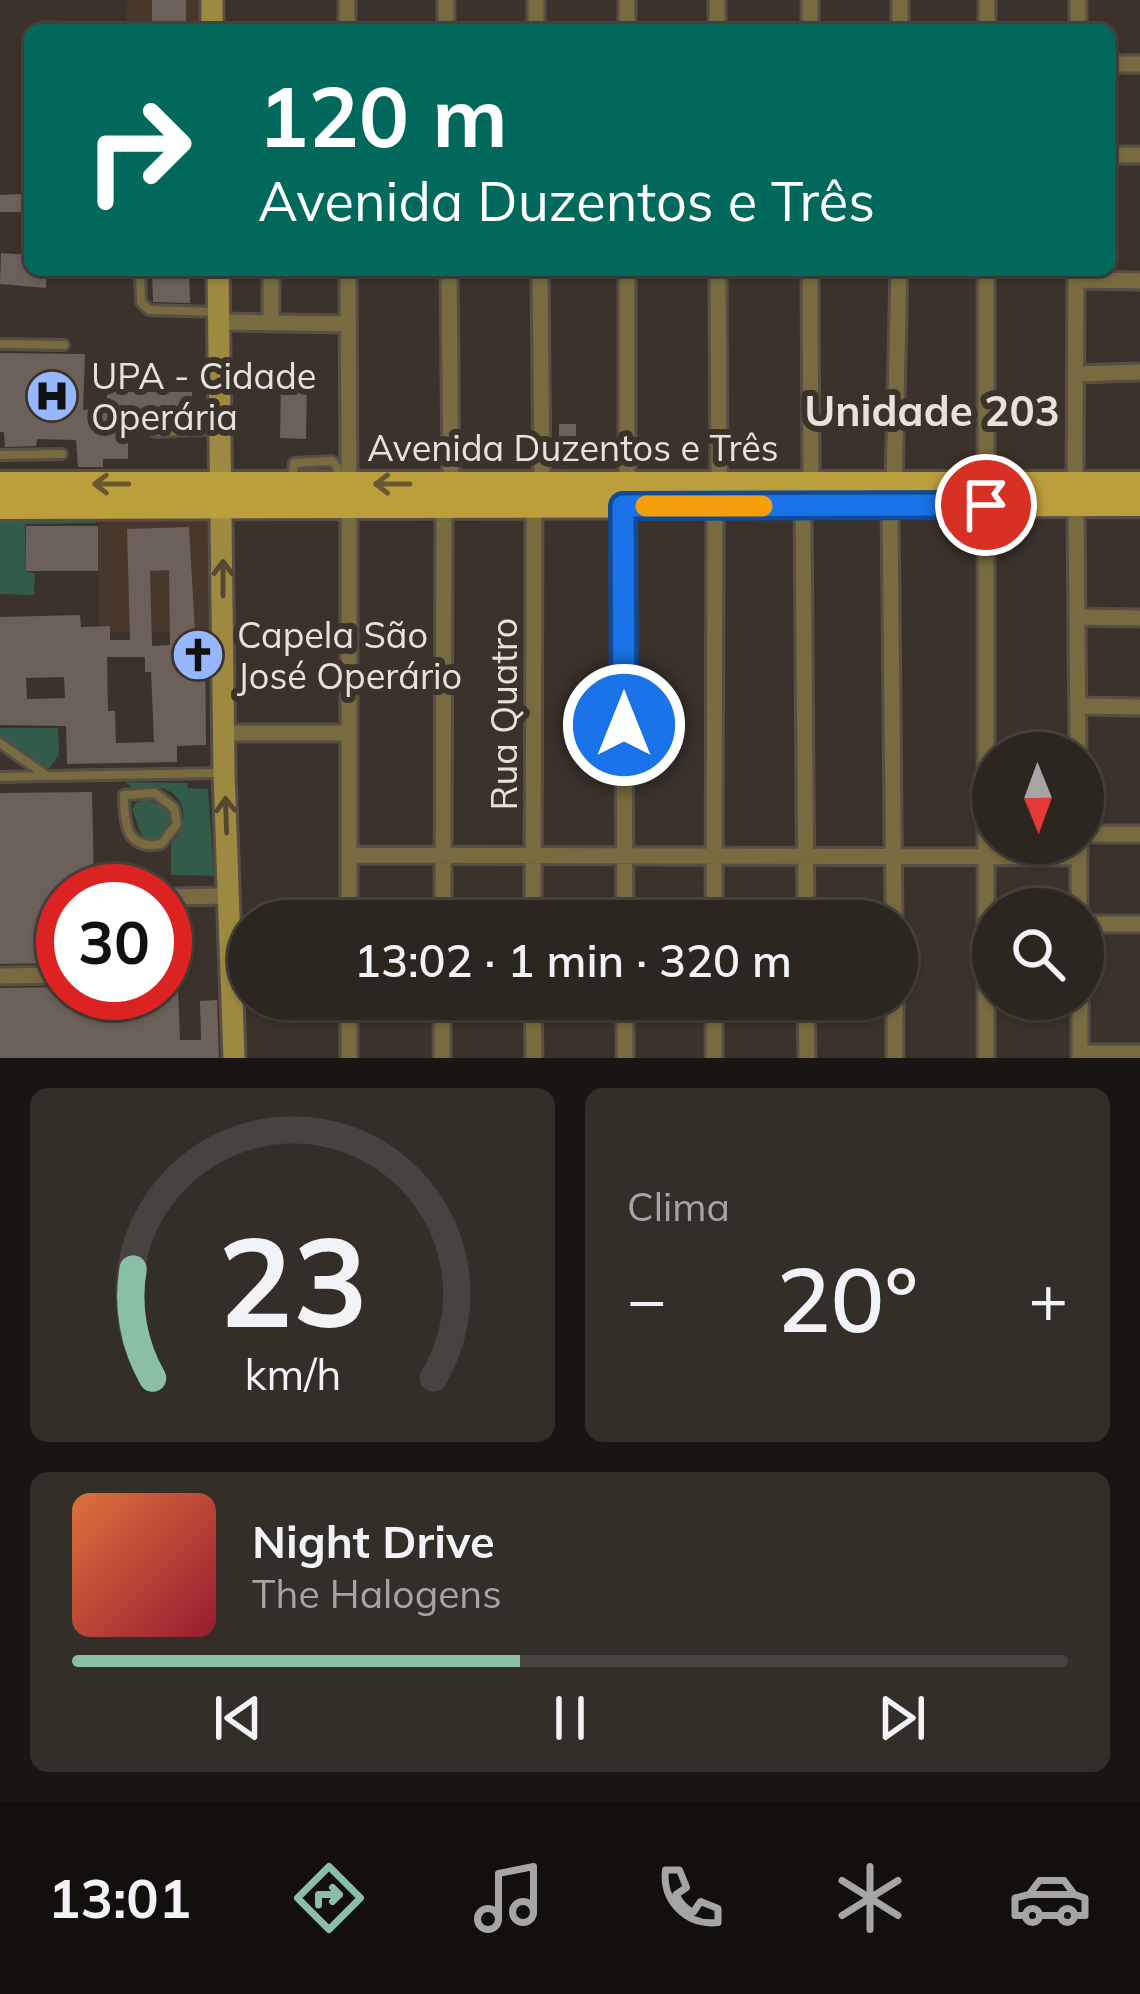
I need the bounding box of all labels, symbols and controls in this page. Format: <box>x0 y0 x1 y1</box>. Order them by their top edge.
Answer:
text: 120 m <box>258 63 508 168</box>
icon: right <box>60 72 216 228</box>
text: Avenida Duzentos e Três <box>258 167 875 235</box>
place label: UPA - Cidade Operária <box>91 353 316 439</box>
hospital icon: UPA - Cidade Operária <box>24 368 80 424</box>
district label: Unidade 203 <box>804 384 1060 437</box>
street label: Avenida Duzentos e Três <box>367 425 779 470</box>
pin <box>935 454 1037 556</box>
one-way arrow <box>373 472 412 495</box>
icon: arrive <box>953 472 1019 538</box>
one-way arrow <box>92 473 131 495</box>
one-way arrow <box>212 559 234 598</box>
place label: Capela São José Operário <box>237 612 462 698</box>
street label: Rua Quatro <box>481 618 526 810</box>
church icon: Capela São José Operário <box>170 627 226 683</box>
position arrow <box>561 662 687 788</box>
north arrow <box>972 732 1104 864</box>
map controls <box>972 732 1104 1020</box>
one-way arrow <box>214 796 237 835</box>
speed limit sign: 30 <box>36 864 192 1020</box>
button: search <box>972 888 1104 1020</box>
text: 13:02 · 1 min · 320 m <box>354 932 792 988</box>
text: Clima <box>627 1182 730 1231</box>
text: 23 <box>218 1202 367 1358</box>
text: 20° <box>777 1242 918 1355</box>
text: − <box>627 1257 667 1340</box>
text: + <box>1028 1257 1068 1340</box>
text: km/h <box>244 1347 341 1401</box>
text: Night Drive <box>252 1513 495 1569</box>
text: The Halogens <box>252 1569 502 1618</box>
icon: previous <box>205 1685 271 1751</box>
icon: pause <box>537 1685 603 1751</box>
icon: next <box>869 1685 935 1751</box>
icon: directions <box>287 1856 371 1940</box>
icon: music <box>467 1856 551 1940</box>
icon: phone <box>648 1856 732 1940</box>
icon: climate <box>828 1856 912 1940</box>
icon: car <box>1008 1856 1092 1940</box>
text: 13:01 <box>48 1864 191 1932</box>

